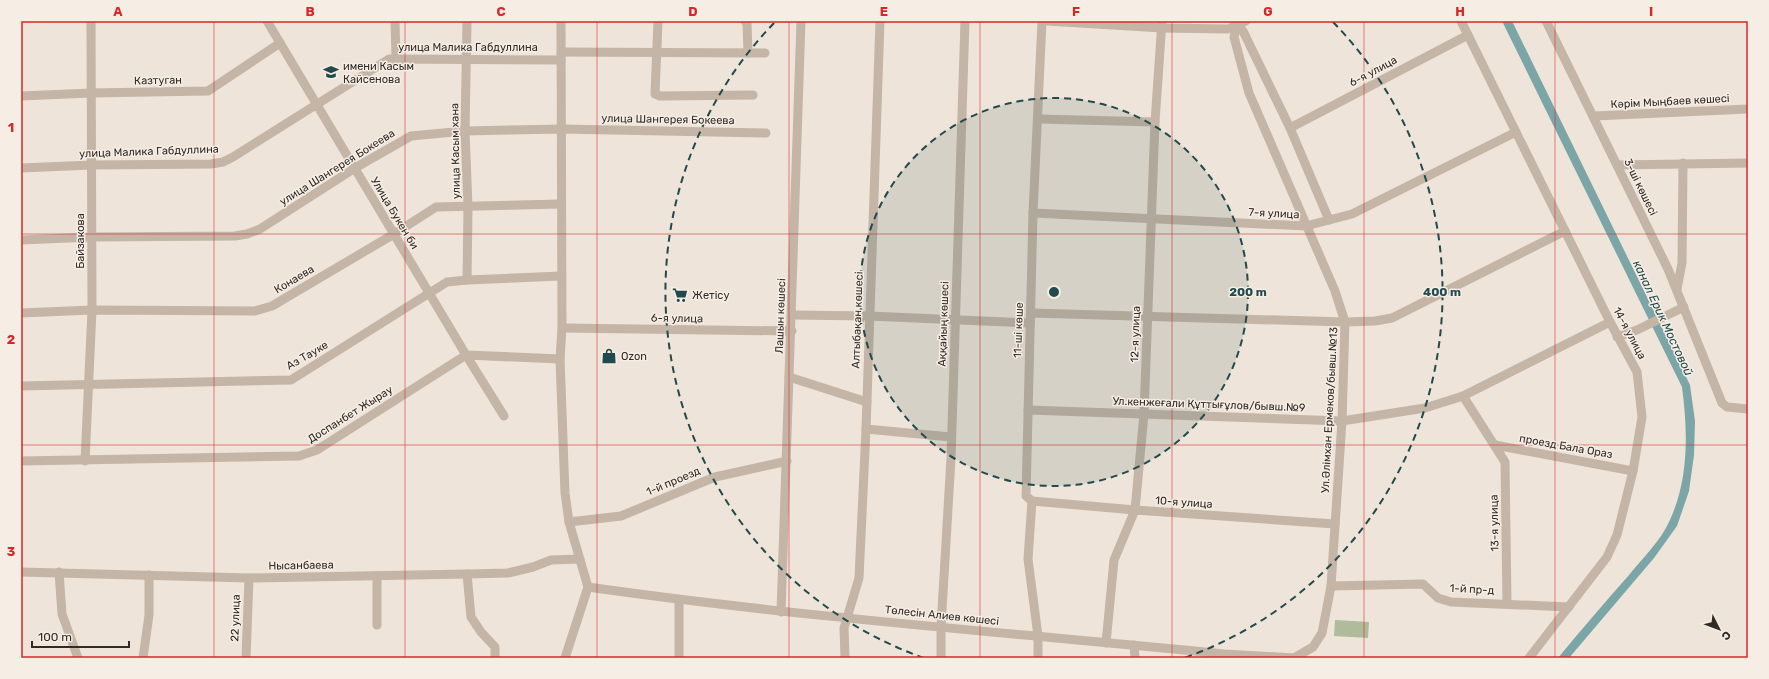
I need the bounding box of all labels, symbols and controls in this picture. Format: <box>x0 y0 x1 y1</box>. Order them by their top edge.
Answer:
text: A <box>113 4 123 19</box>
text: B <box>305 4 315 19</box>
text: C <box>496 4 506 19</box>
text: D <box>688 4 698 19</box>
text: E <box>880 4 888 19</box>
text: F <box>1072 4 1080 19</box>
text: G <box>1263 4 1273 19</box>
text: H <box>1455 4 1465 19</box>
text: I <box>1649 4 1653 19</box>
street label: улица Малика Габдуллина <box>398 41 538 54</box>
street label: 6-я улица <box>1347 53 1399 89</box>
place label: имени Касым Кайсенова <box>343 60 414 86</box>
school or university icon: имени Касым Кайсенова <box>322 63 340 81</box>
street label: Казтуган <box>134 74 182 87</box>
street label: Кәрім Мыңбаев көшесі <box>1610 92 1730 111</box>
street label: улица Касым хана <box>448 103 463 199</box>
street label: улица Шангерея Бокеева <box>601 112 735 127</box>
text: 1 <box>8 120 14 135</box>
street label: улица Шангерея Бокеева <box>277 127 397 208</box>
street label: улица Малика Габдуллина <box>79 143 219 160</box>
street label: 3-ші көшесі <box>1621 157 1660 218</box>
street label: Улица Букен би <box>368 175 421 252</box>
street label: 7-я улица <box>1248 206 1300 221</box>
street label: Байзакова <box>74 213 87 269</box>
water label: канал Ерик Мостовой <box>1630 258 1696 378</box>
street label: Конаева <box>272 262 317 296</box>
street label: Алтыбақан көшесі <box>849 271 866 369</box>
street label: Лашын көшесі <box>773 278 788 354</box>
street label: Аққайың көшесі <box>936 281 951 367</box>
centre of rings <box>1047 285 1061 299</box>
text: 200 m <box>1229 285 1267 299</box>
text: 400 m <box>1423 285 1461 299</box>
supermarket icon: Жетісу <box>671 286 689 304</box>
place label: Жетісу <box>692 289 729 302</box>
street label: 11-ші көше <box>1011 302 1026 358</box>
street label: 14-я улица <box>1610 305 1649 362</box>
street label: 12-я улица <box>1128 306 1143 363</box>
street label: 6-я улица <box>651 312 703 325</box>
street label: Ул.Әлімхан Ермеков/бывш.№13 <box>1319 326 1340 493</box>
text: 2 <box>7 332 15 347</box>
street label: Аз Тауке <box>284 338 330 373</box>
shop icon: Ozon <box>600 347 618 365</box>
place label: Ozon <box>621 350 647 363</box>
street label: Доспанбет Жырау <box>305 383 395 446</box>
street label: Ул.кенжеғали Құттығұлов/бывш.№9 <box>1112 395 1306 414</box>
street label: проезд Бала Ораз <box>1518 432 1614 461</box>
street label: 1-й проезд <box>644 464 702 499</box>
street label: 10-я улица <box>1155 494 1213 511</box>
street label: 13-я улица <box>1488 494 1501 552</box>
text: 3 <box>7 544 16 559</box>
street label: Нысанбаева <box>268 558 334 573</box>
street label: 1-й пр-д <box>1449 582 1495 597</box>
street label: 22 улица <box>228 594 243 642</box>
street label: Төлесін Алиев көшесі <box>884 603 1000 628</box>
north arrow <box>1699 609 1739 649</box>
scale bar <box>32 623 129 649</box>
text: С <box>1718 628 1733 643</box>
text: 100 m <box>38 630 72 644</box>

